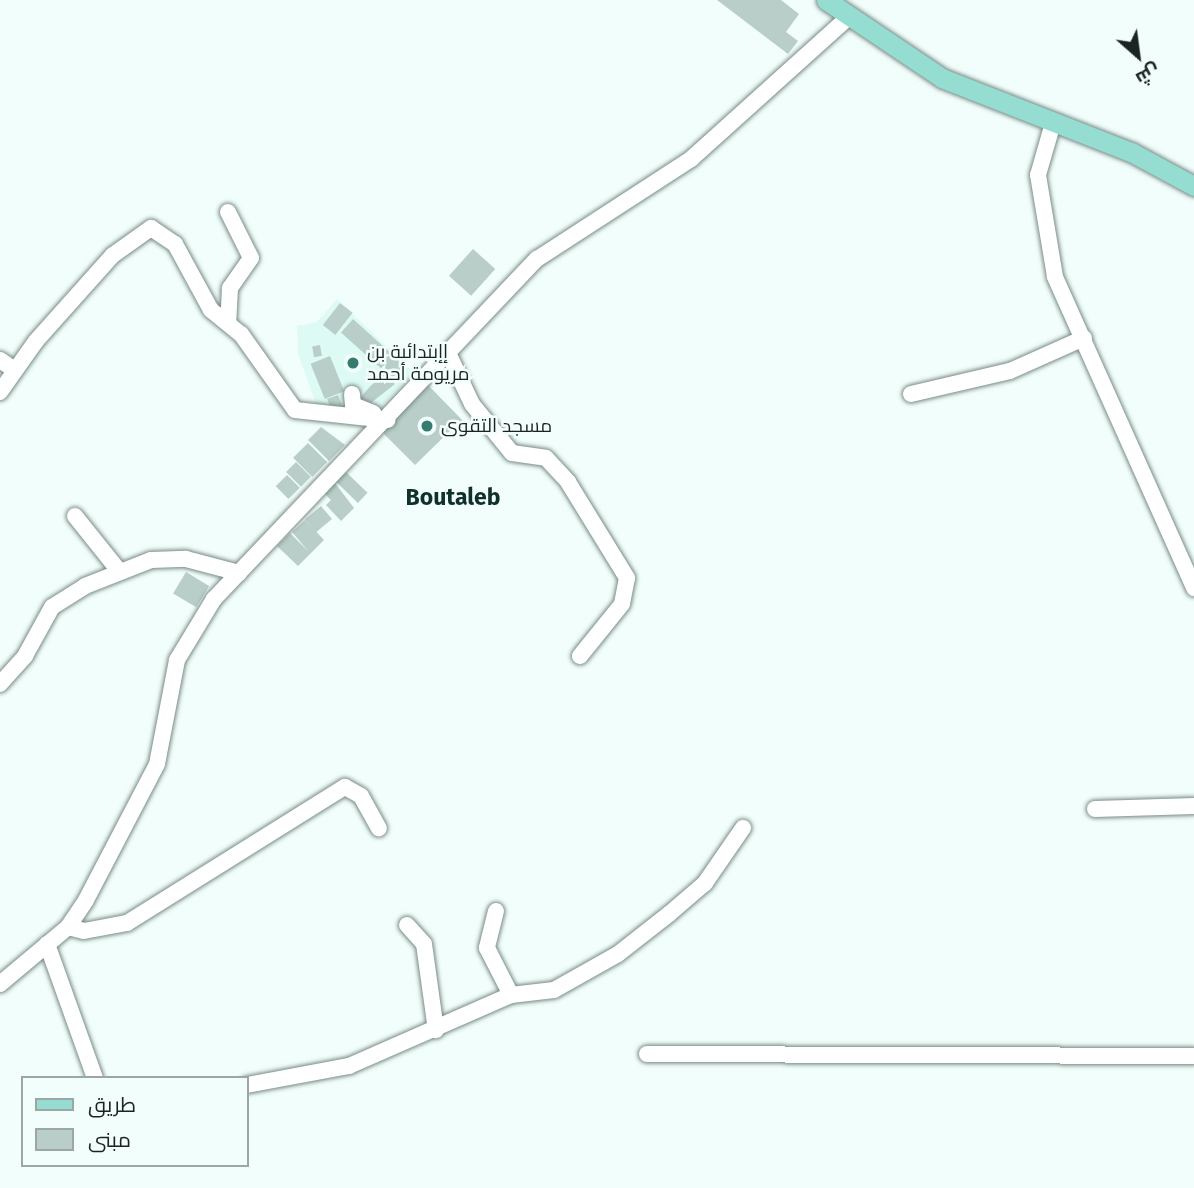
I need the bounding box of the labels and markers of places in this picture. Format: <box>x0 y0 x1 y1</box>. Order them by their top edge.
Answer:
place label: إإبتدائية بن مريومة أحمد <box>367 341 469 385</box>
marker: إإبتدائية بن مريومة أحمد <box>345 355 361 371</box>
place label: مسجد التقوى <box>441 415 552 437</box>
marker: مسجد التقوى <box>419 418 435 434</box>

